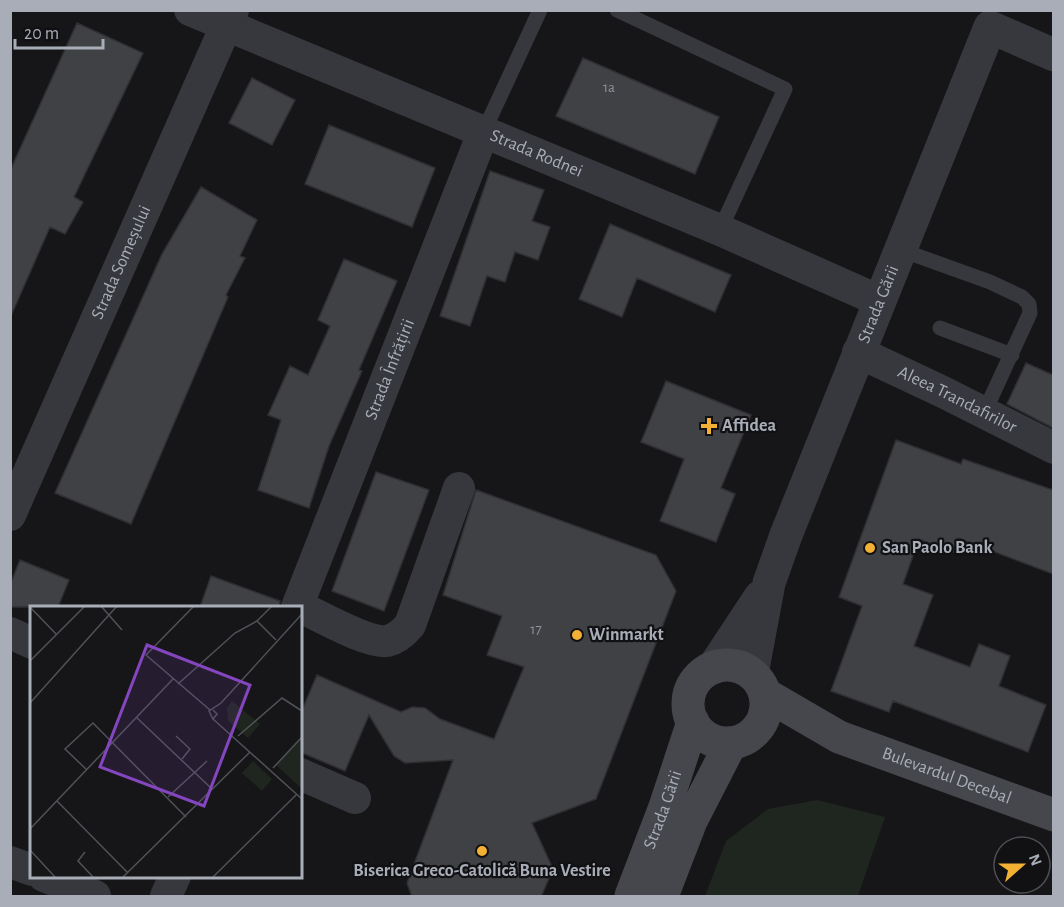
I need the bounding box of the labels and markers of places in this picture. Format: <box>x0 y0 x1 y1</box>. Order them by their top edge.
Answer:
marker: Affidea <box>700 417 718 435</box>
place label: Affidea <box>722 417 776 435</box>
place label: San Paolo Bank <box>882 539 992 557</box>
marker: San Paolo Bank <box>863 541 877 555</box>
place label: Winmarkt <box>589 626 664 644</box>
marker: Winmarkt <box>570 628 584 642</box>
marker: Biserica Greco-Catolică Buna Vestire <box>475 844 489 858</box>
place label: Biserica Greco-Catolică Buna Vestire <box>353 862 611 880</box>

